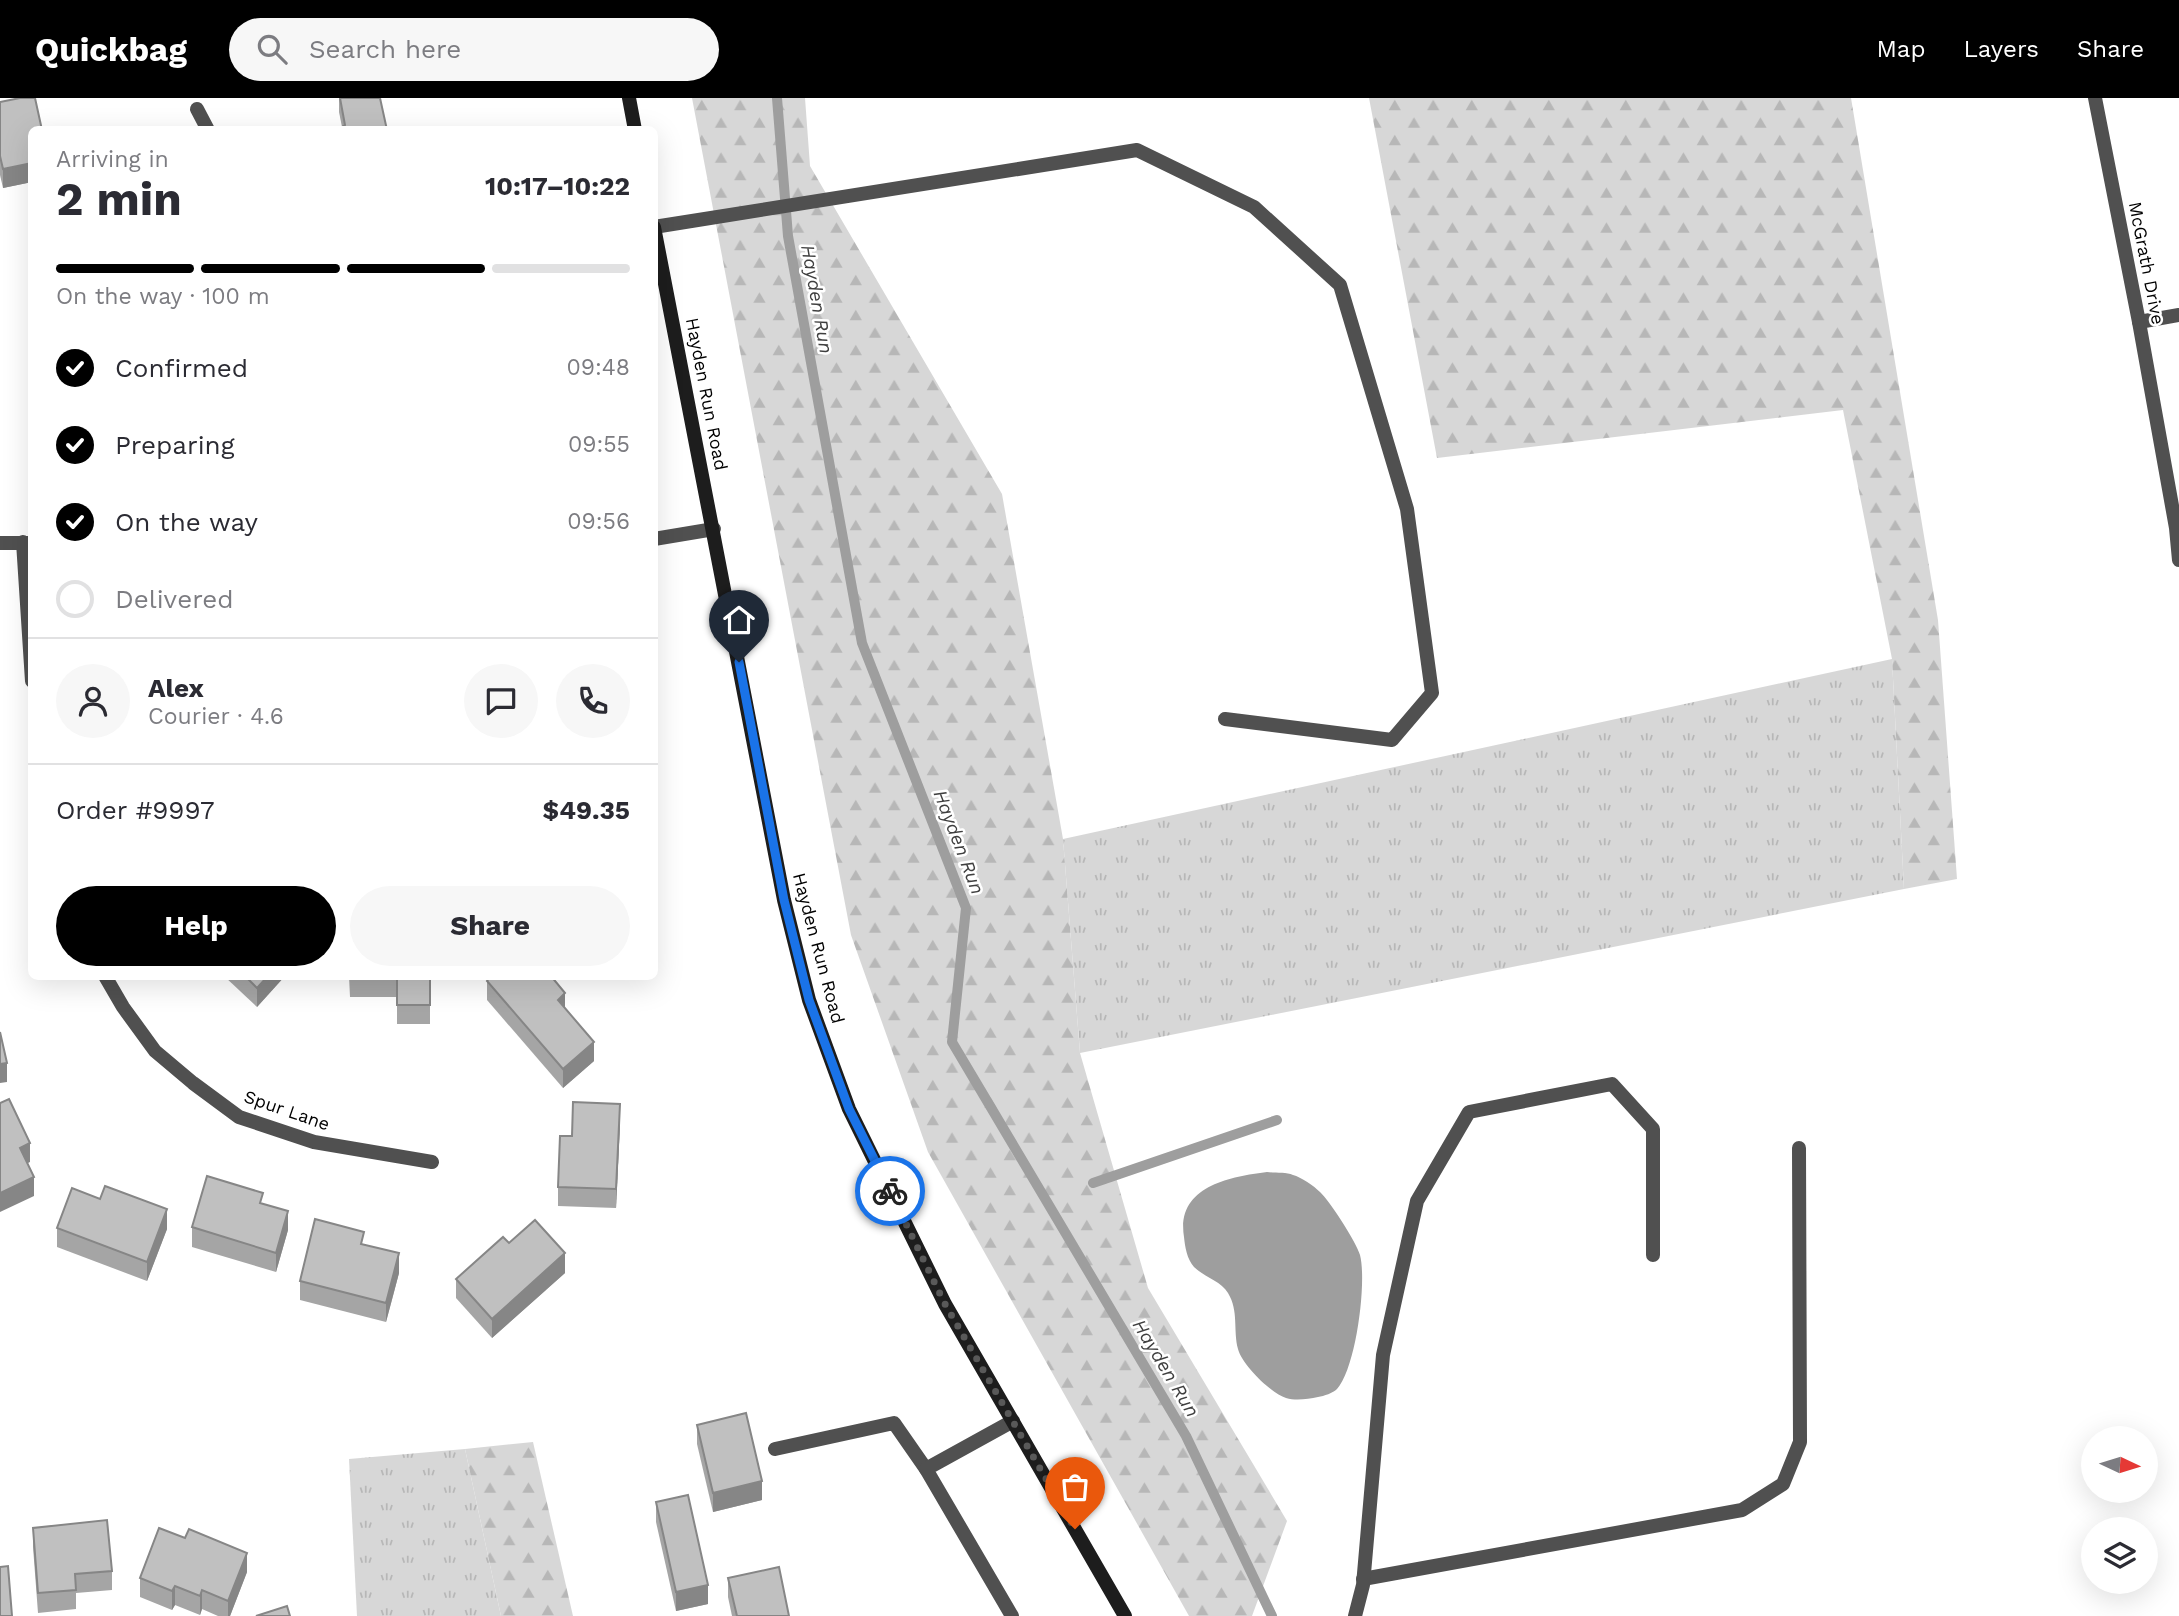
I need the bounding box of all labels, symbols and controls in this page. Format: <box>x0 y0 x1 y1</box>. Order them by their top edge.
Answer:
search box <box>229 18 719 81</box>
text: Quickbag <box>35 30 187 69</box>
icon: search <box>253 30 291 68</box>
text: Search here <box>309 34 461 64</box>
text: Map <box>1877 35 1925 63</box>
text: Layers <box>1963 35 2039 63</box>
text: Share <box>2077 35 2144 63</box>
text: Arriving in <box>56 146 169 173</box>
text: 10:17–10:22 <box>485 171 630 201</box>
text: 2 min <box>56 172 182 226</box>
street label: McGrath Drive <box>2125 200 2169 326</box>
water label: Hayden Run <box>796 243 838 355</box>
text: On the way · 100 m <box>56 283 270 310</box>
street label: Hayden Run Road <box>682 316 732 472</box>
icon: check <box>56 349 94 387</box>
text: Confirmed <box>115 353 248 383</box>
text: 09:48 <box>566 354 630 381</box>
icon: check <box>56 426 94 464</box>
text: Preparing <box>115 430 235 460</box>
text: 09:55 <box>568 431 630 458</box>
icon: check <box>56 503 94 541</box>
text: On the way <box>115 507 258 537</box>
text: 09:56 <box>567 508 630 535</box>
text: Delivered <box>115 584 234 614</box>
pin <box>709 590 769 662</box>
icon: home <box>720 601 758 639</box>
button: person <box>56 664 130 738</box>
button: chat <box>464 664 538 738</box>
button: phone <box>556 664 630 738</box>
text: Alex <box>148 673 204 703</box>
text: Courier · 4.6 <box>148 703 284 730</box>
water label: Hayden Run <box>929 786 989 898</box>
text: Order #9997 <box>56 795 215 825</box>
text: $49.35 <box>543 795 630 825</box>
street label: Hayden Run Road <box>789 870 849 1026</box>
button: Help <box>56 886 336 966</box>
button: Share <box>350 886 630 966</box>
street label: Spur Lane <box>241 1086 333 1134</box>
courier <box>855 1156 925 1226</box>
icon: bike <box>871 1172 909 1210</box>
water label: Hayden Run <box>1128 1315 1204 1421</box>
north arrow <box>2081 1426 2158 1503</box>
map controls <box>2081 1426 2158 1594</box>
pin <box>1045 1457 1105 1529</box>
icon: bag <box>1056 1468 1094 1506</box>
button: layers <box>2081 1517 2158 1594</box>

